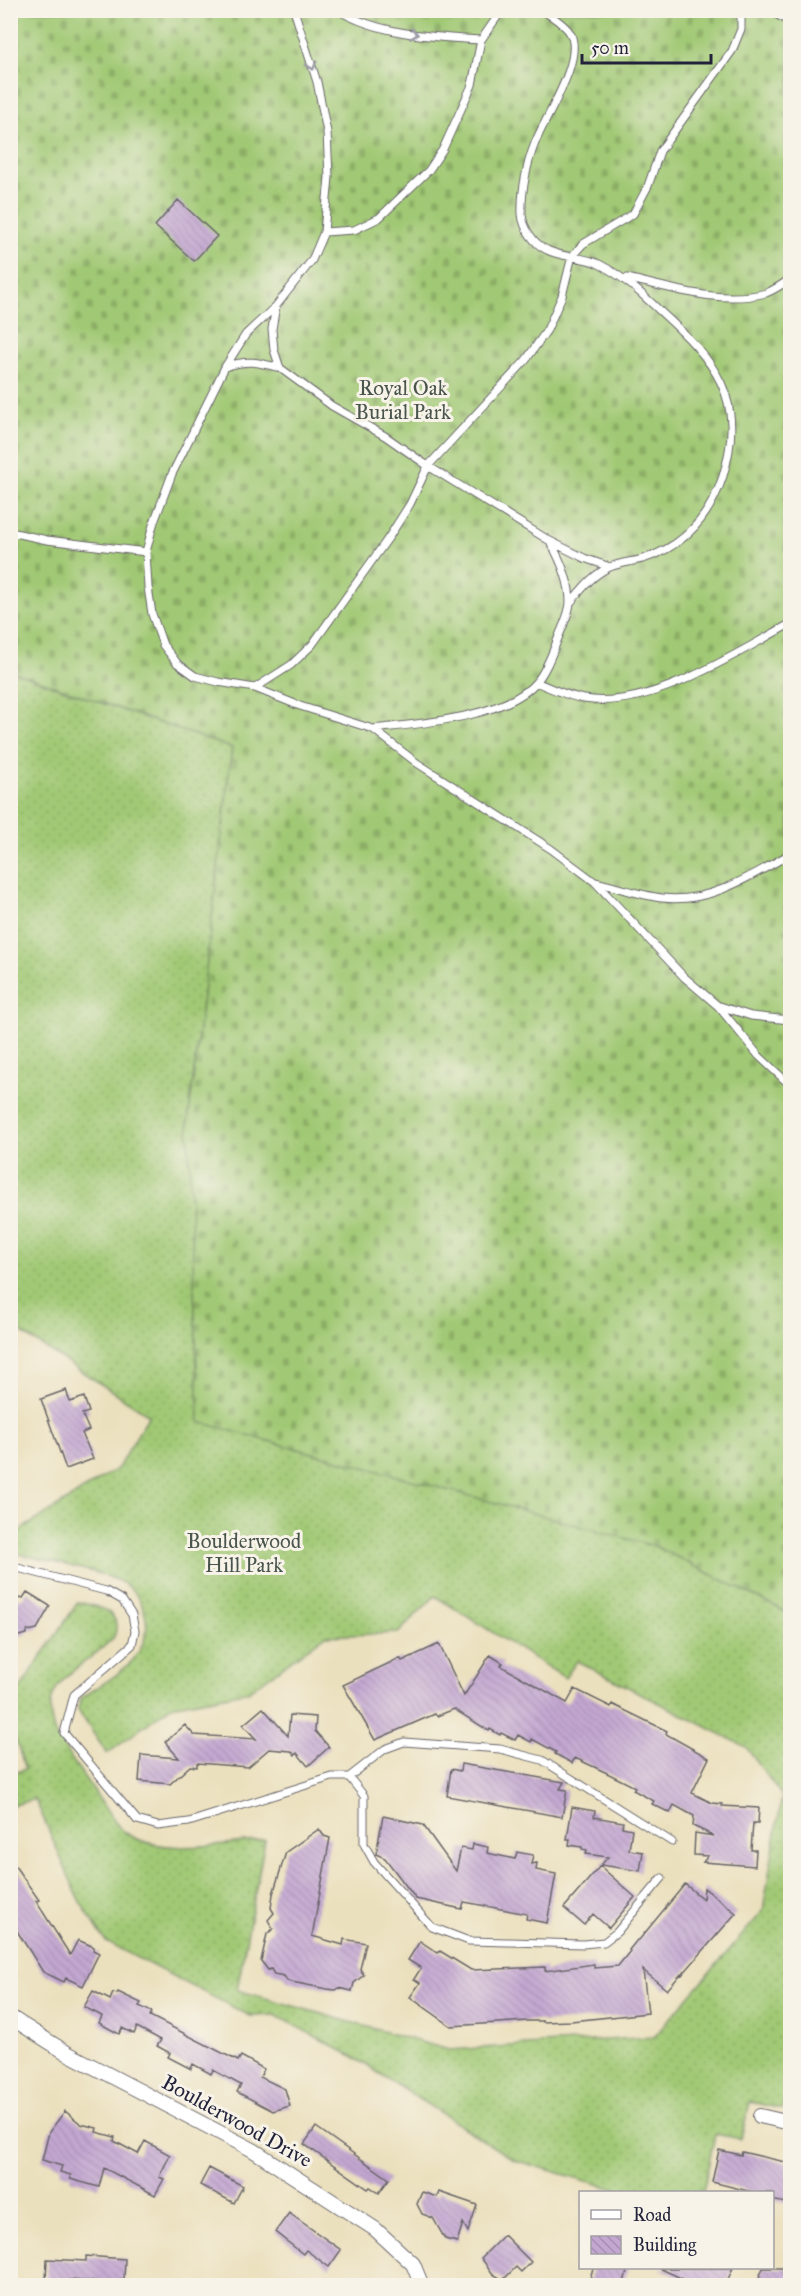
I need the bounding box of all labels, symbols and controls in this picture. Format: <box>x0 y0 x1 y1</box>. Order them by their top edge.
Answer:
one-way arrow <box>409 27 419 40</box>
scale bar <box>582 27 711 65</box>
text: 50 m <box>591 37 629 59</box>
one-way arrow <box>305 60 317 71</box>
park label: Royal Oak Burial Park <box>355 375 451 425</box>
park label: Boulderwood Hill Park <box>187 1528 302 1578</box>
street label: Boulderwood Drive <box>157 2069 317 2173</box>
legend <box>579 2191 774 2269</box>
text: Road <box>633 2204 671 2226</box>
text: Building <box>633 2234 697 2257</box>

